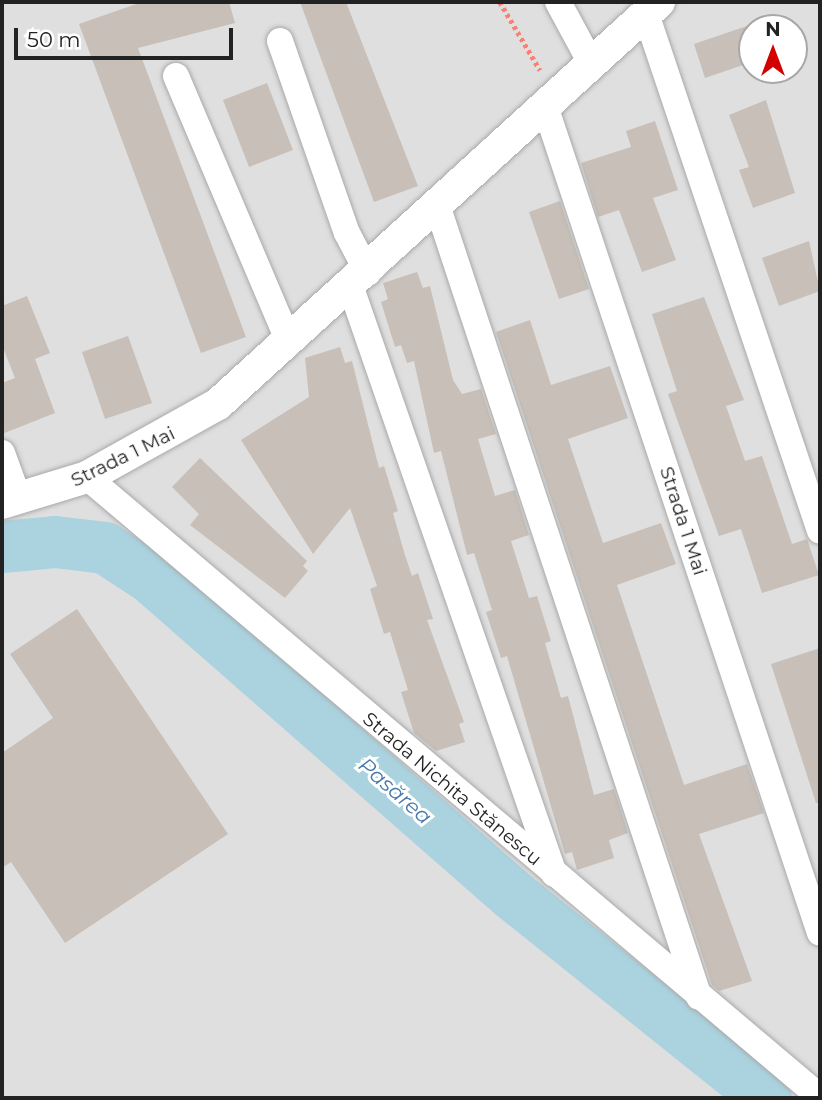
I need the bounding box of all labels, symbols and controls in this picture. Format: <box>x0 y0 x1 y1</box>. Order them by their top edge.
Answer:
scale bar <box>18 14 236 58</box>
north arrow <box>738 14 808 84</box>
text: N <box>765 18 781 41</box>
text: 50 m <box>27 27 81 52</box>
street label: Strada 1 Mai <box>67 422 179 492</box>
street label: Strada 1 Mai <box>655 464 711 578</box>
street label: Strada Nichita Stănescu <box>358 708 546 870</box>
water label: Pasărea <box>353 752 437 830</box>

